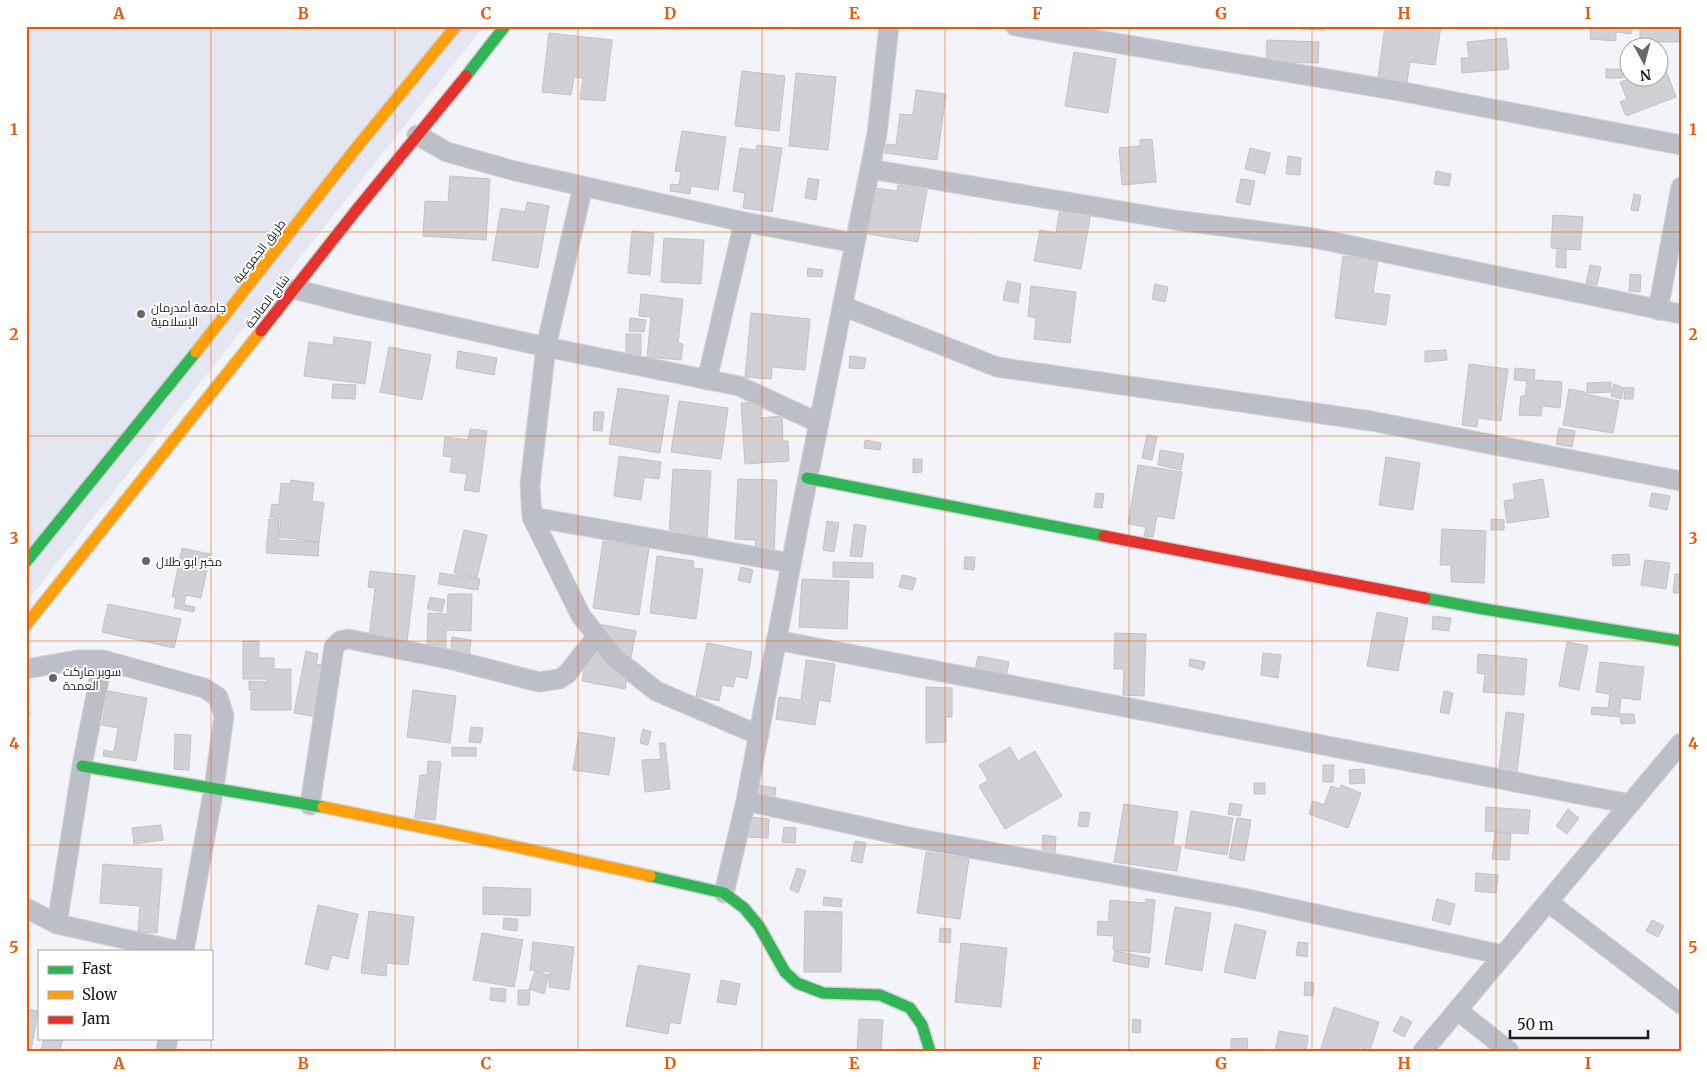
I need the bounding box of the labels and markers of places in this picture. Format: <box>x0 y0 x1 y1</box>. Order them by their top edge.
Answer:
place label: جامعة أمدرمان الإسلامية <box>151 300 226 329</box>
marker: جامعة أمدرمان الإسلامية <box>135 308 147 320</box>
place label: مخبر ابو طلال <box>156 554 222 569</box>
marker: مخبر ابو طلال <box>140 555 152 567</box>
place label: سوبر ماركت العمدة <box>63 664 121 693</box>
marker: سوبر ماركت العمدة <box>47 672 59 684</box>

